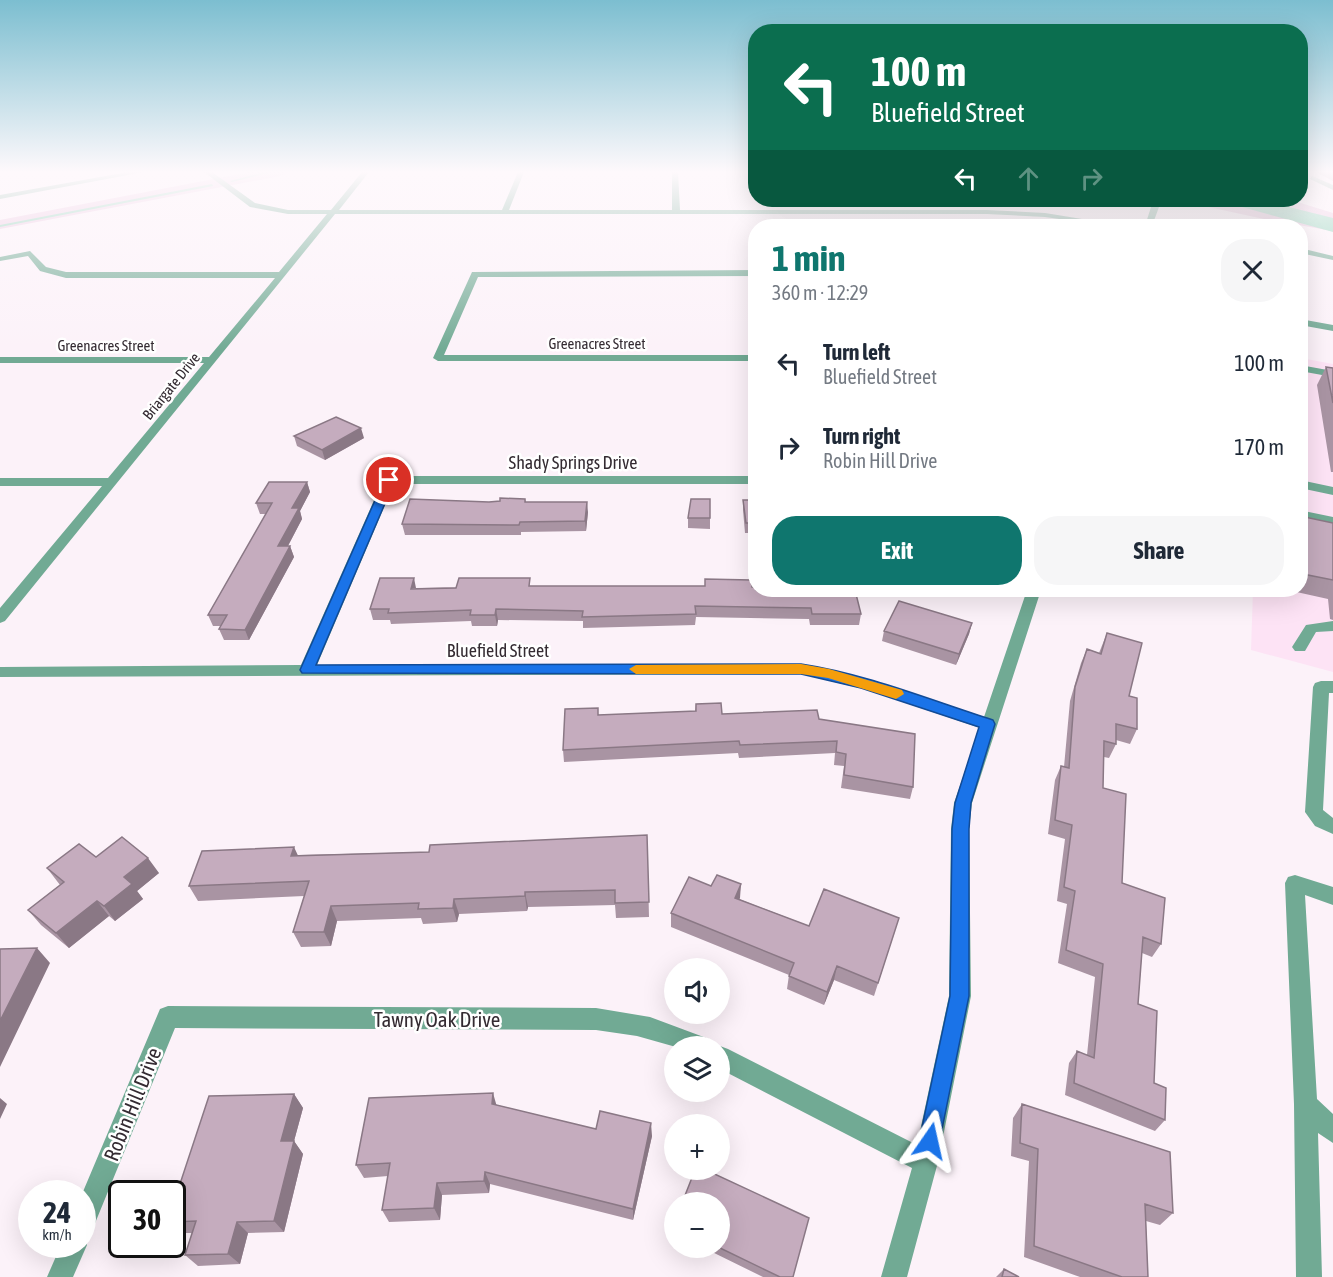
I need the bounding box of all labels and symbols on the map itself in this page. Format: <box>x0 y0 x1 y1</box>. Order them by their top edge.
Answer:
street label: Greenacres Street <box>548 335 646 352</box>
street label: Greenacres Street <box>57 337 155 354</box>
street label: Briargate Drive <box>139 349 203 423</box>
street label: Shady Springs Drive <box>509 452 637 473</box>
pin <box>363 454 414 505</box>
street label: Bluefield Street <box>447 640 549 661</box>
street label: Tawny Oak Drive <box>374 1007 500 1031</box>
street label: Robin Hill Drive <box>98 1044 166 1164</box>
position arrow <box>898 1109 962 1173</box>
speed limit sign: 30 <box>108 1180 186 1258</box>

